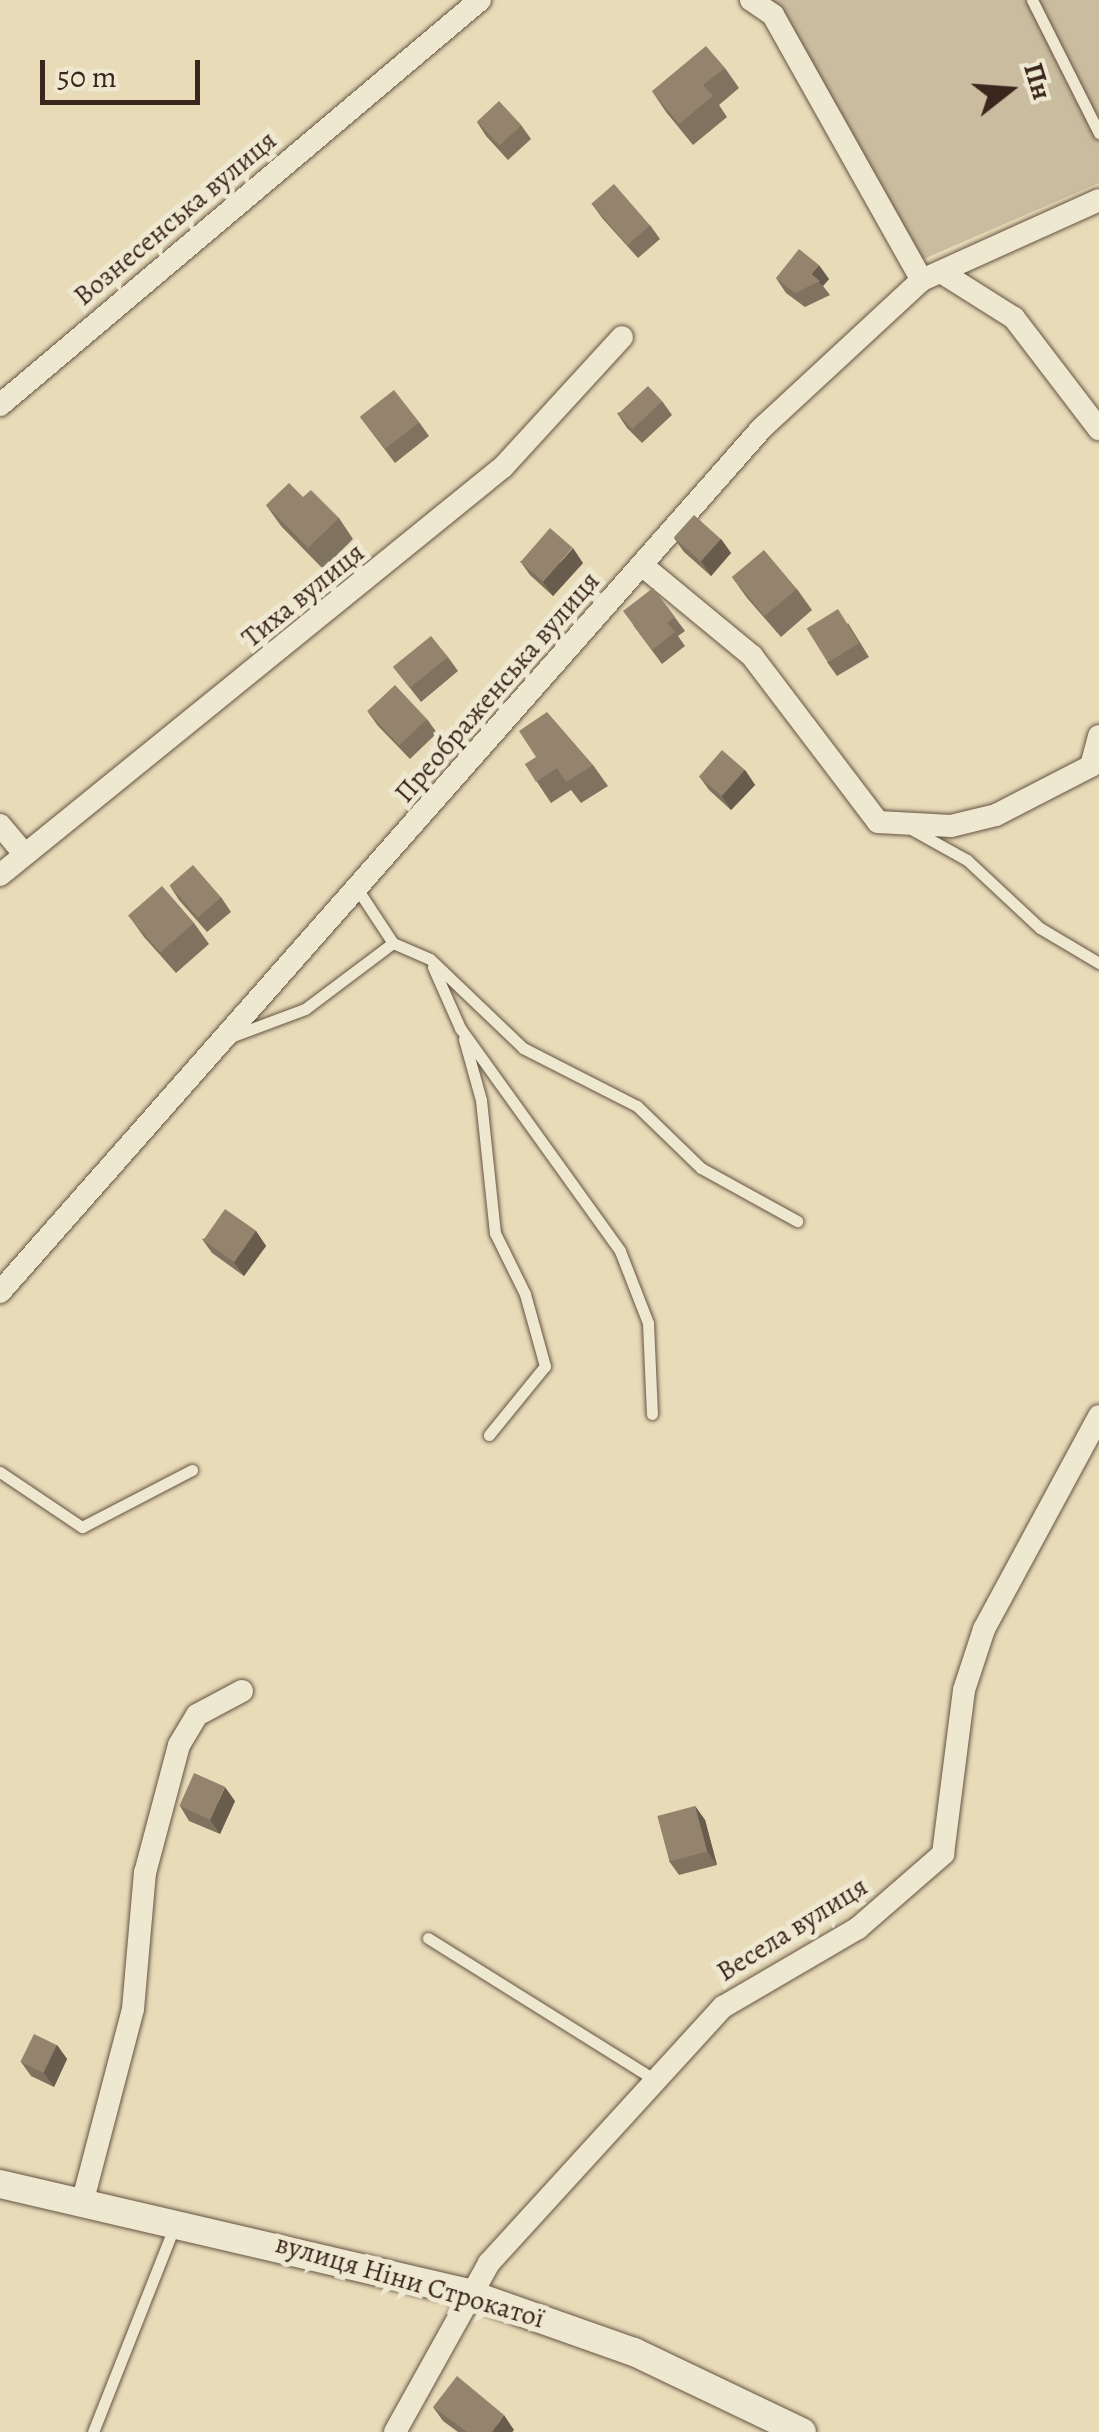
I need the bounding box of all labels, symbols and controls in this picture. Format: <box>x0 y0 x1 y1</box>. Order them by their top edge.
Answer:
scale bar <box>45 40 205 102</box>
north arrow <box>959 40 1059 140</box>
text: 50 m <box>57 57 117 97</box>
text: Пн <box>1014 58 1061 104</box>
street label: Вознесенська вулиця <box>67 123 283 313</box>
street label: Тиха вулиця <box>235 535 371 655</box>
street label: Преображенська вулиця <box>387 564 607 810</box>
street label: Весела вулиця <box>710 1869 874 1989</box>
street label: вулиця Ніни Строкатої <box>272 2227 548 2335</box>

